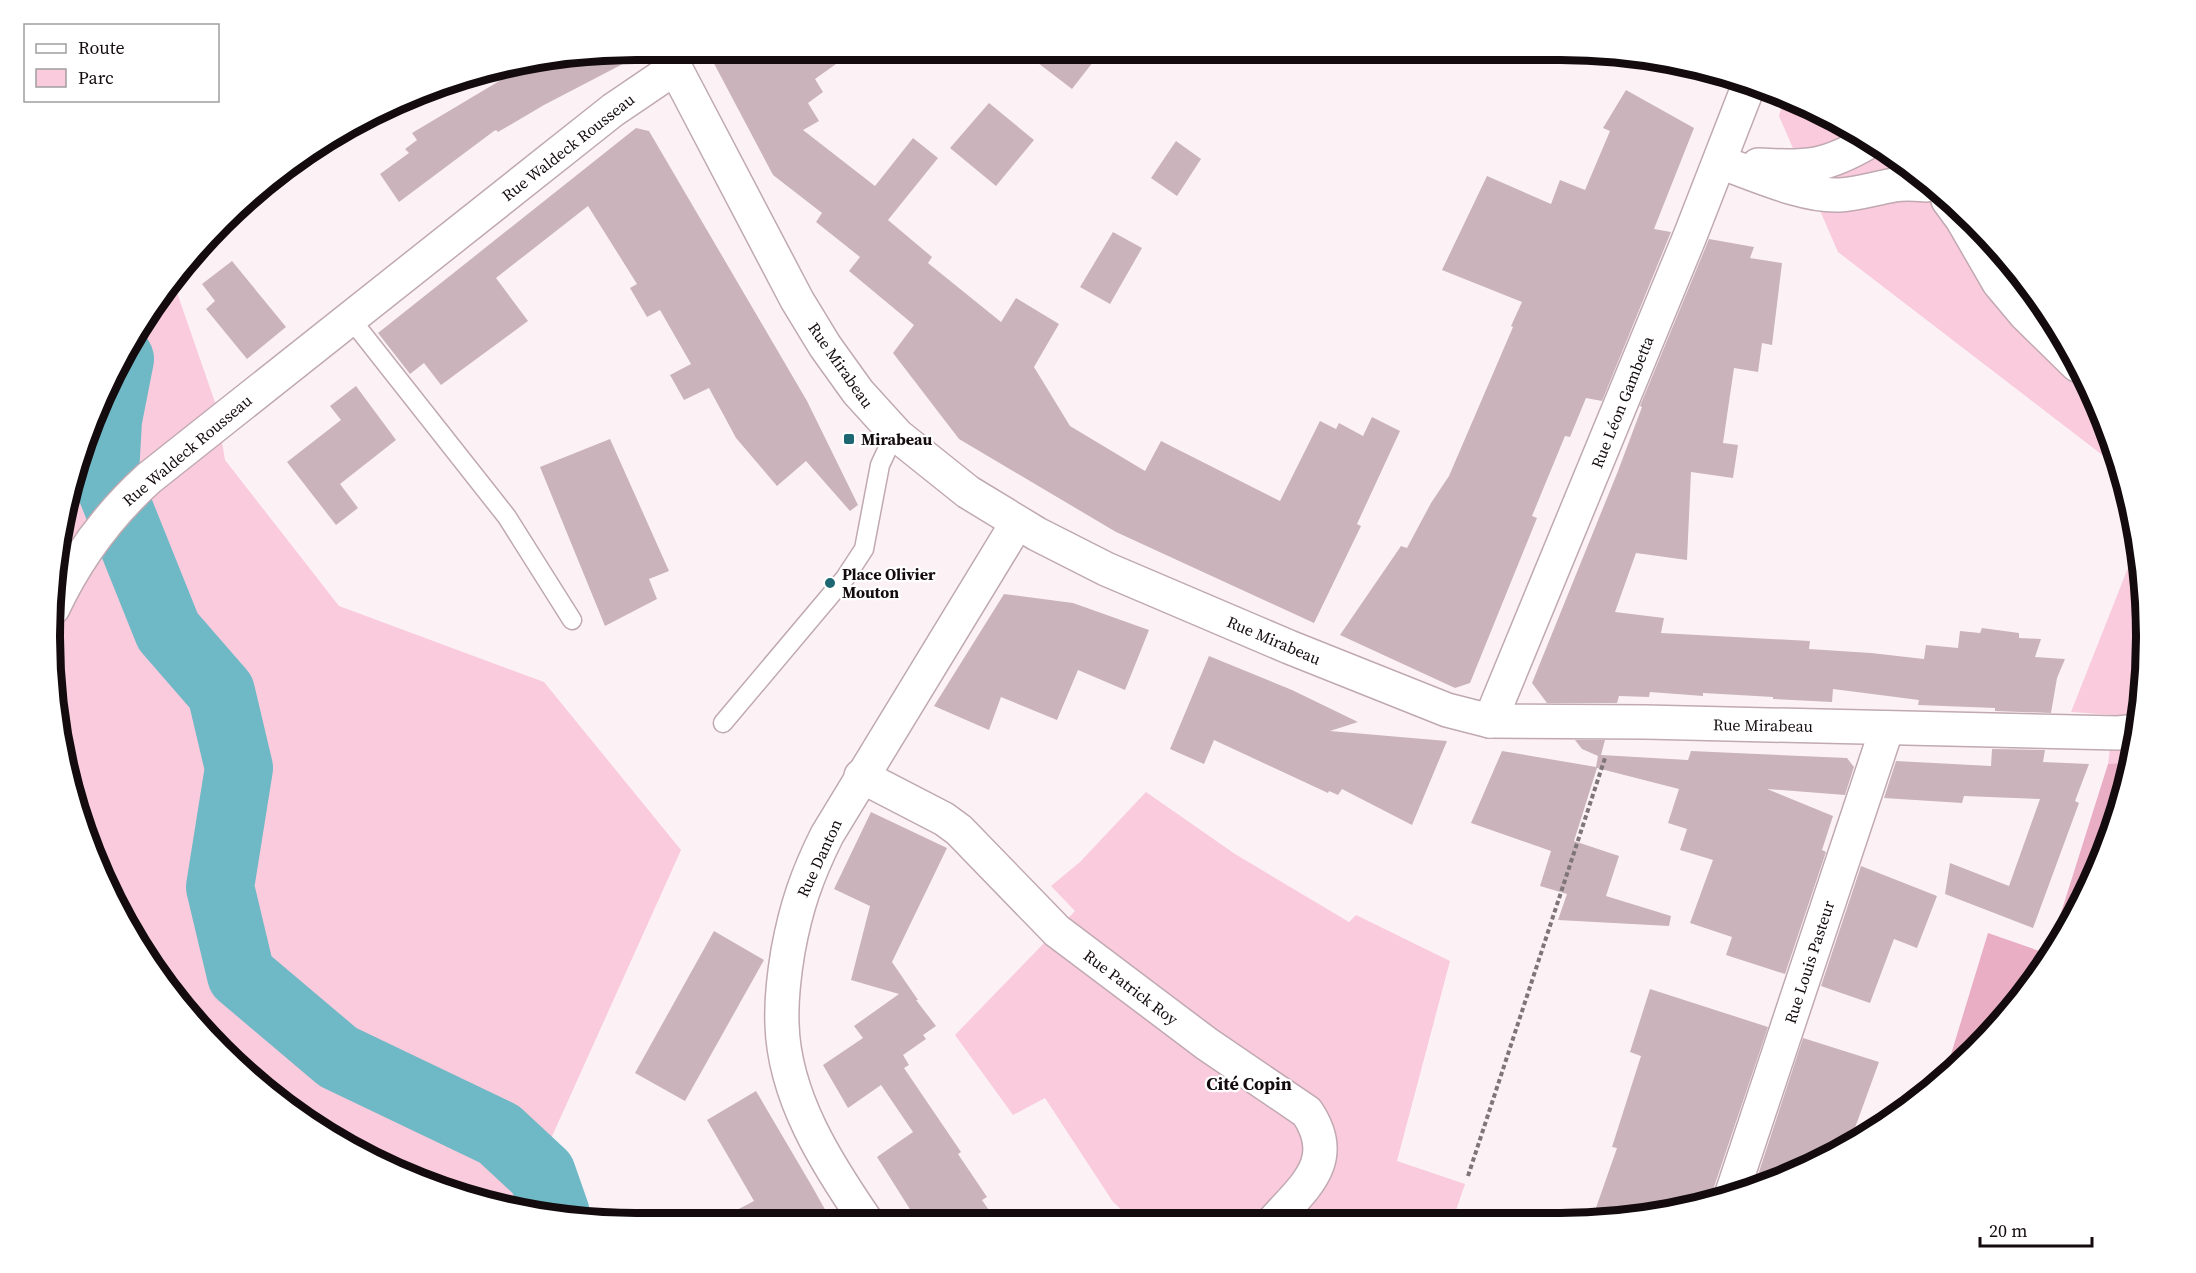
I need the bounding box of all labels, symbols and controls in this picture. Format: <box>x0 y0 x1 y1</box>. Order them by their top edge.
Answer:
legend <box>24 24 219 102</box>
text: Route <box>78 35 125 60</box>
text: Parc <box>78 65 114 90</box>
street label: Rue Waldeck Rousseau <box>497 88 639 206</box>
street label: Rue Mirabeau <box>803 318 879 412</box>
street label: Rue Léon Gambetta <box>1585 332 1659 471</box>
street label: Rue Waldeck Rousseau <box>118 389 256 511</box>
place label: Mirabeau <box>861 428 932 450</box>
marker: Mirabeau <box>842 432 856 446</box>
place label: Place Olivier Mouton <box>842 563 936 603</box>
marker: Place Olivier Mouton <box>823 576 837 590</box>
street label: Rue Mirabeau <box>1224 610 1324 670</box>
street label: Rue Mirabeau <box>1713 713 1813 737</box>
street label: Rue Danton <box>791 815 847 901</box>
street label: Rue Louis Pasteur <box>1779 897 1839 1026</box>
street label: Rue Patrick Roy <box>1079 944 1183 1030</box>
district label: Cité Copin <box>1206 1071 1292 1096</box>
scale bar <box>1980 1210 2092 1248</box>
text: 20 m <box>1989 1218 2027 1243</box>

